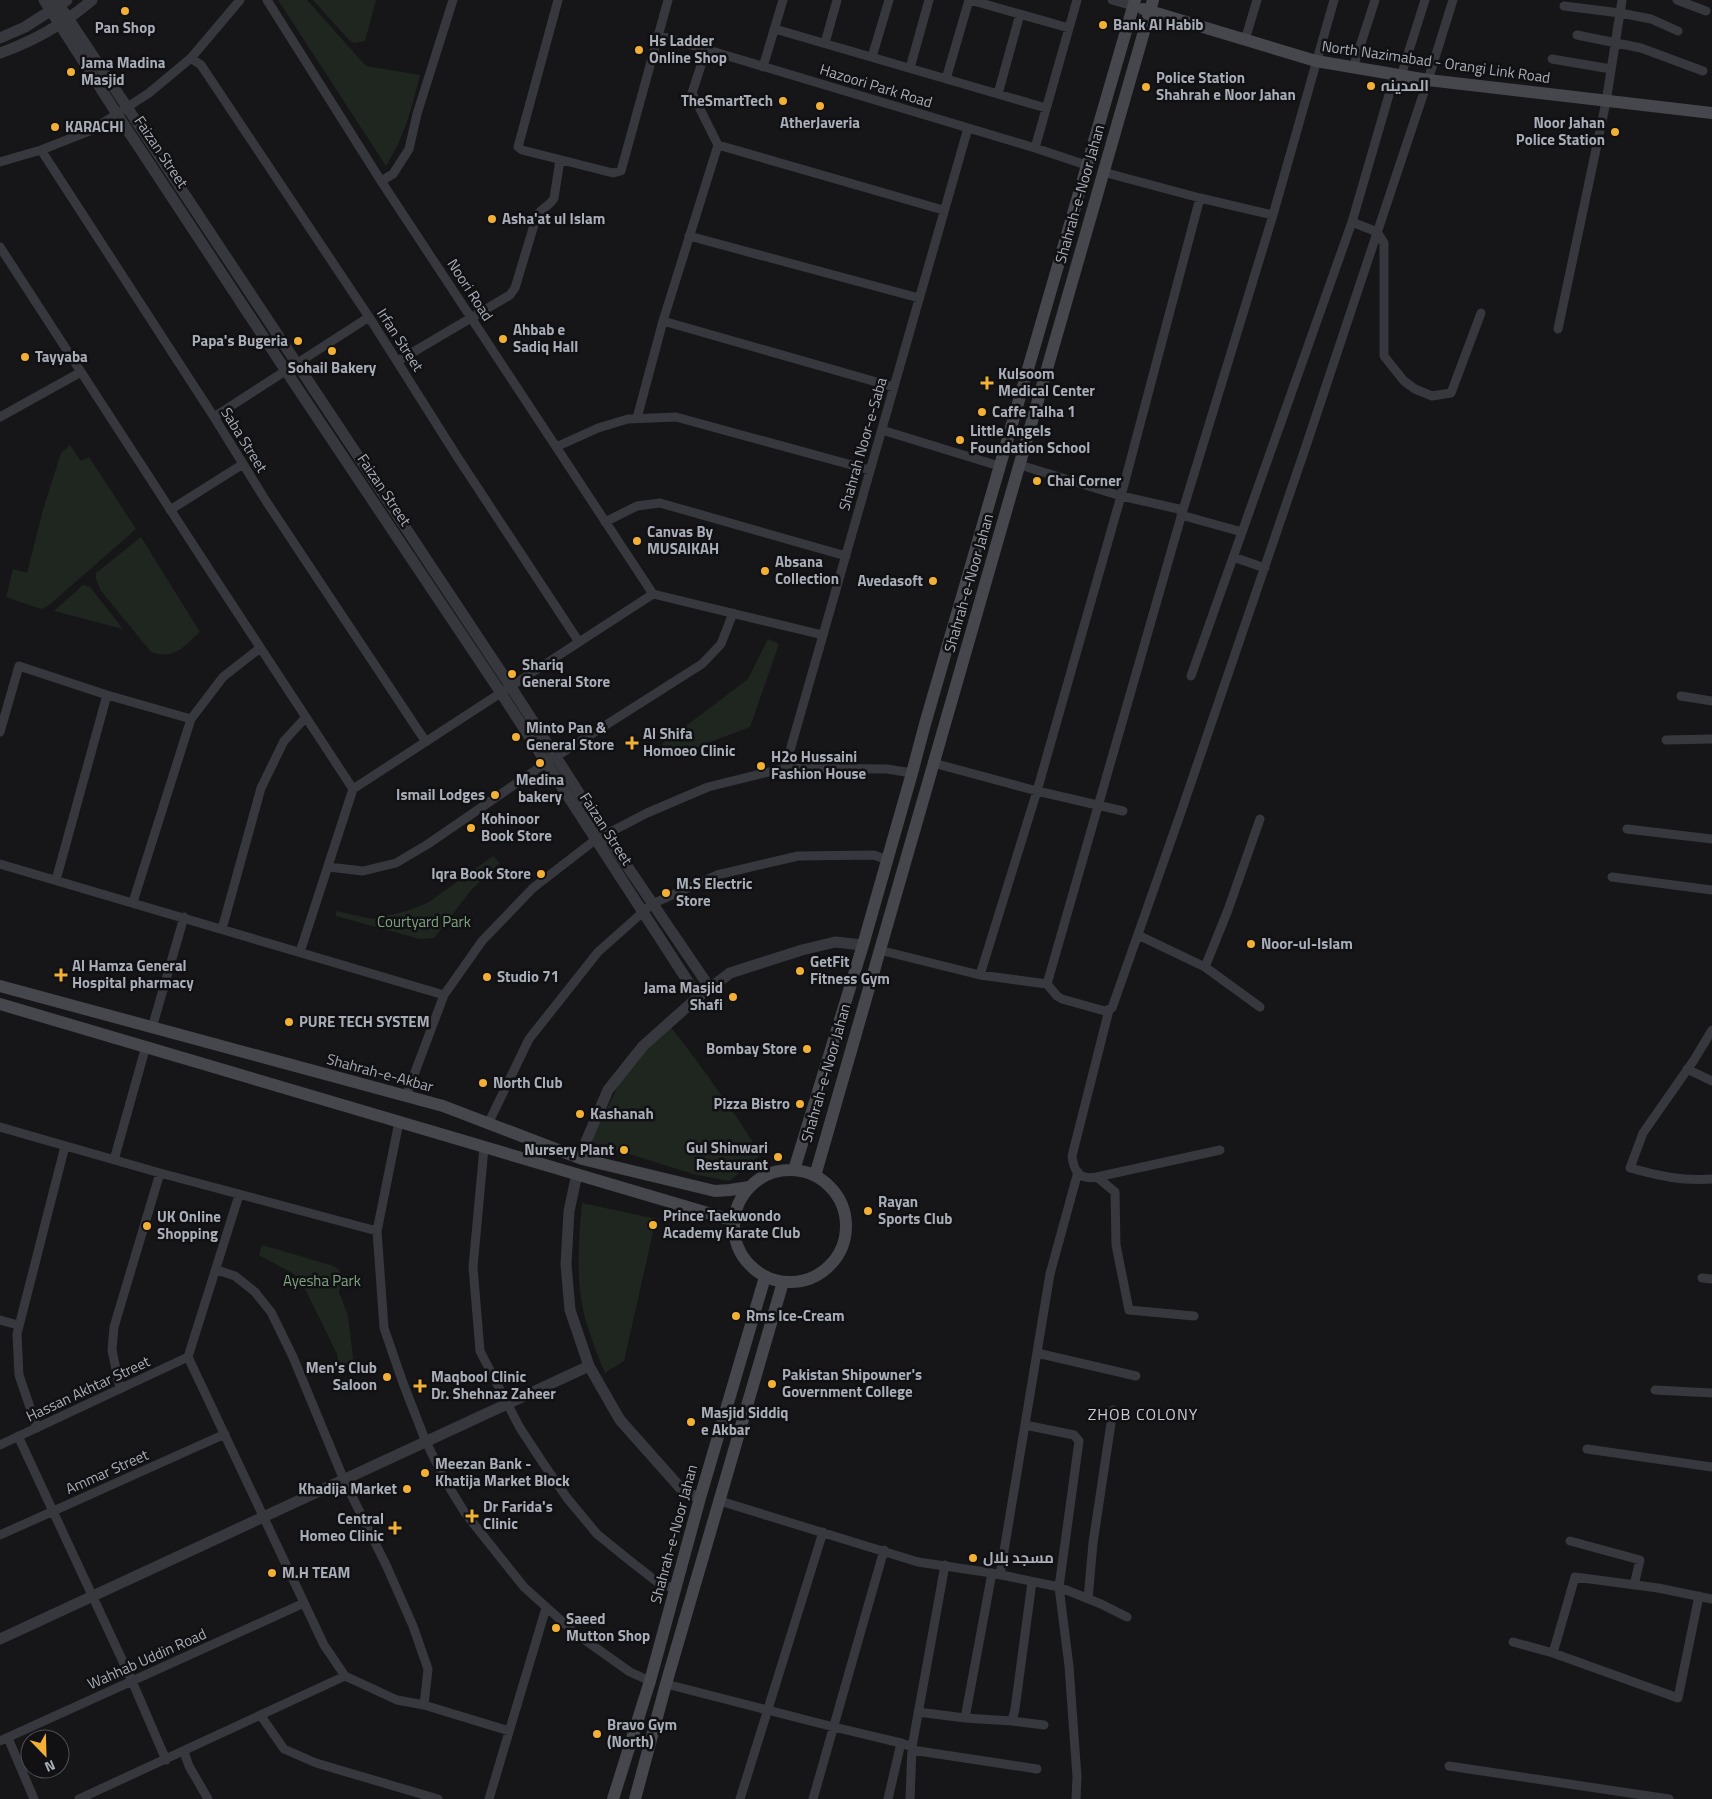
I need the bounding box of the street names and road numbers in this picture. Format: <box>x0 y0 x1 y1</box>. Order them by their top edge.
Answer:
street label: North Nazimabad - Orangi Link Road <box>1320 34 1552 89</box>
street label: Hazoori Park Road <box>817 57 935 114</box>
street label: Faizan Street <box>129 111 194 193</box>
street label: Shahrah-e-Noor Jahan <box>1049 122 1110 266</box>
street label: Noori Road <box>442 254 499 325</box>
street label: Irfan Street <box>371 304 430 377</box>
street label: Shahrah Noor-e-Saba <box>833 374 893 513</box>
street label: Saba Street <box>215 403 274 477</box>
street label: Faizan Street <box>352 449 417 531</box>
street label: Shahrah-e-Noor Jahan <box>938 511 999 655</box>
street label: Faizan Street <box>574 788 639 870</box>
street label: Shahrah-e-Noor Jahan <box>795 1001 856 1145</box>
street label: Shahrah-e-Akbar <box>324 1047 436 1098</box>
street label: Hassan Akhtar Street <box>22 1349 154 1427</box>
street label: Ammar Street <box>62 1443 153 1500</box>
street label: Shahrah-e-Noor Jahan <box>644 1462 703 1606</box>
street label: Wahhab Uddin Road <box>84 1622 210 1695</box>

